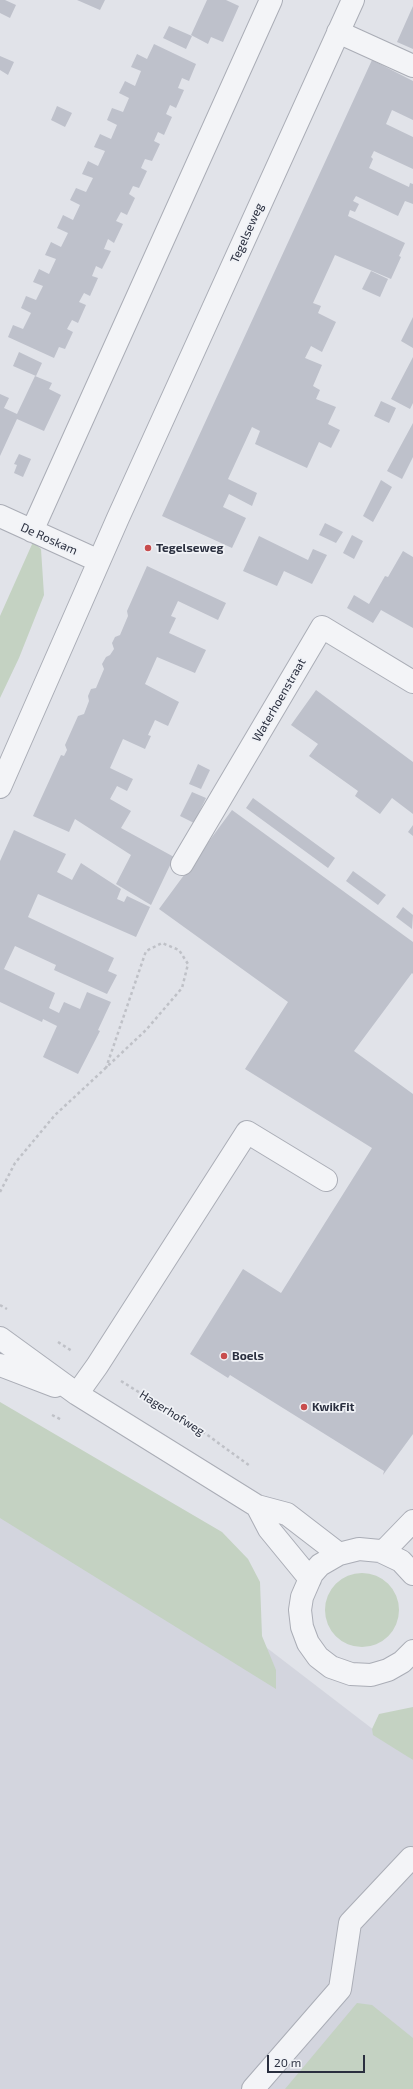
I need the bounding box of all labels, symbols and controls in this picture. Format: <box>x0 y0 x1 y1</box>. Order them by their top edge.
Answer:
street label: Tegelseweg <box>227 201 267 265</box>
street label: De Roskam <box>18 520 80 558</box>
place label: Tegelseweg <box>156 541 223 555</box>
marker: Tegelseweg <box>143 543 153 553</box>
street label: Waterhoenstraat <box>249 656 309 744</box>
place label: Boels <box>232 1349 264 1363</box>
marker: Boels <box>219 1351 229 1361</box>
street label: Hagerhofweg <box>137 1387 207 1439</box>
place label: KwikFit <box>312 1400 354 1414</box>
marker: KwikFit <box>299 1402 309 1412</box>
scale bar <box>269 2047 367 2073</box>
text: 20 m <box>274 2055 301 2069</box>

